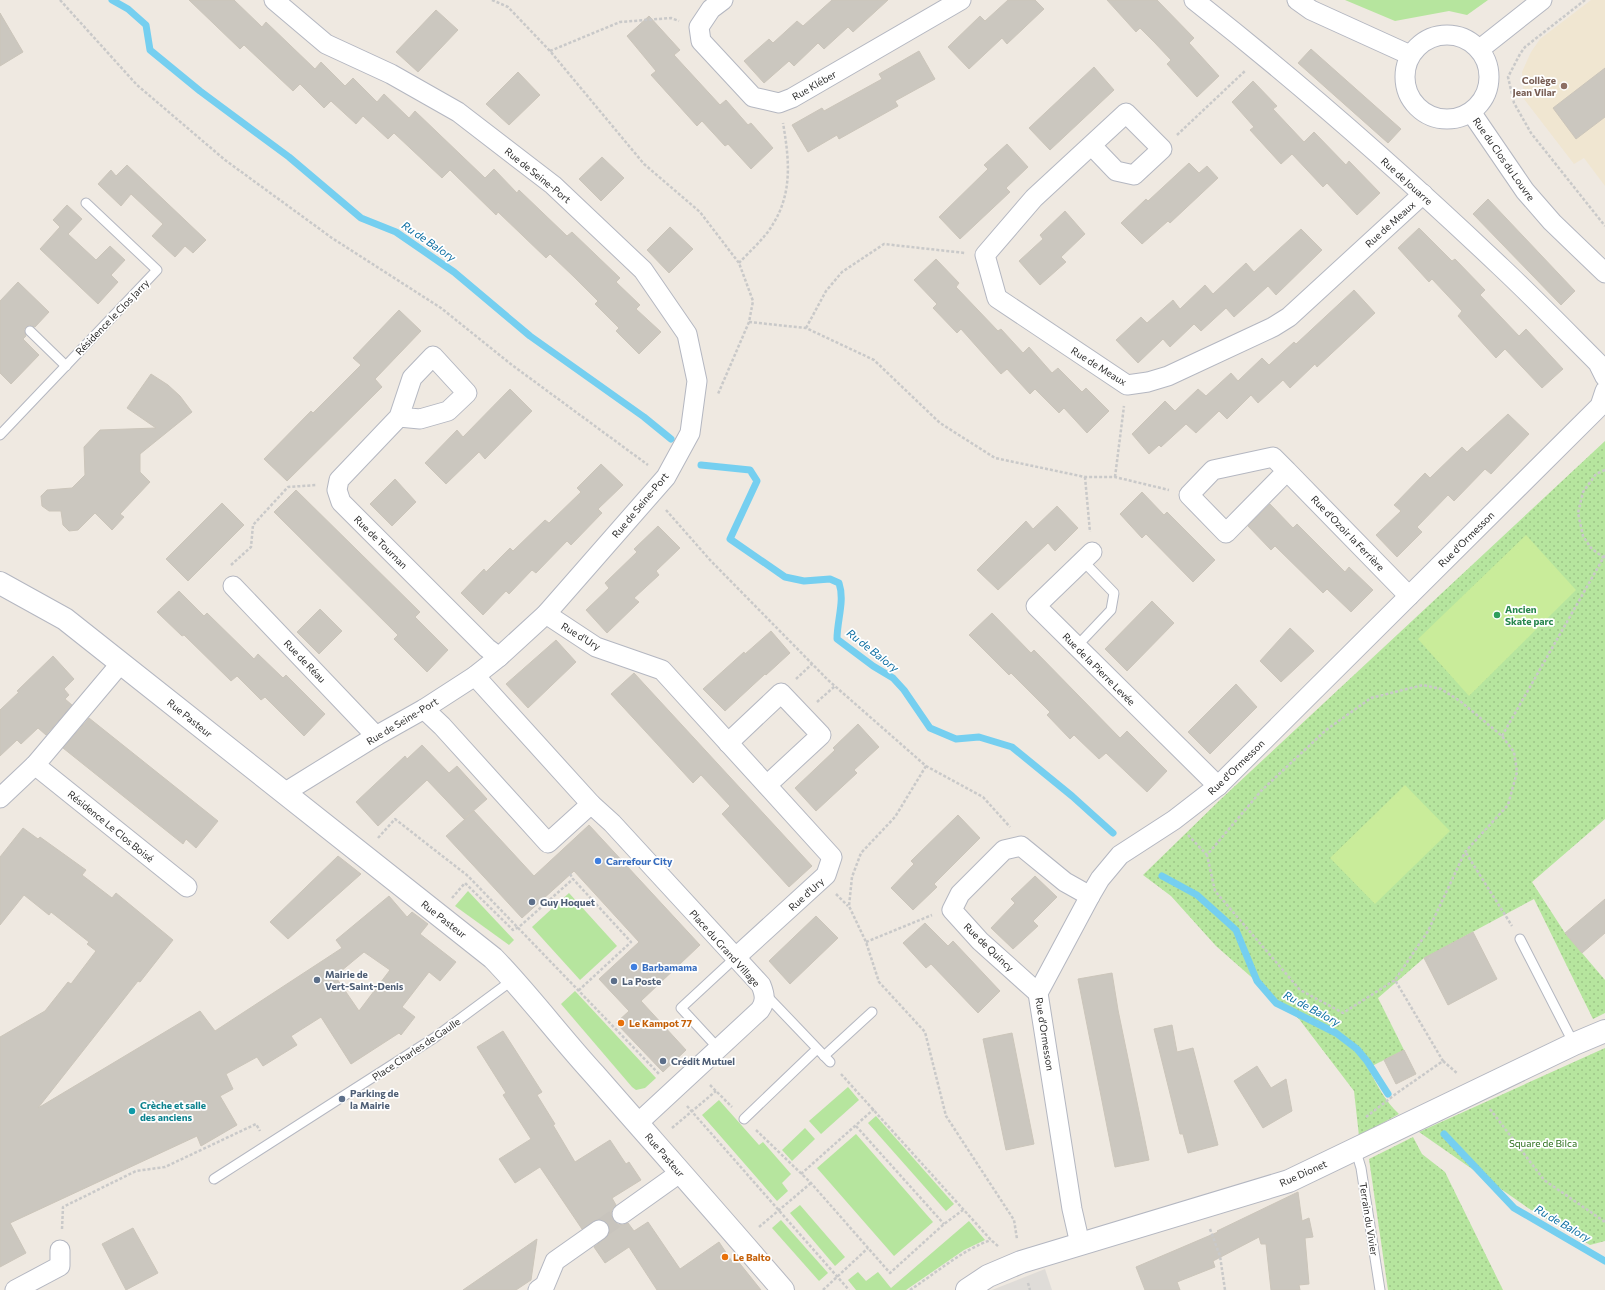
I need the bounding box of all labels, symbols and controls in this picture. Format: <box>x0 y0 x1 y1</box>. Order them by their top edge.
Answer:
street label: Rue Kléber <box>790 68 838 102</box>
place label: Collège Jean Vilar <box>1513 74 1556 98</box>
marker: Collège Jean Vilar <box>1559 81 1569 91</box>
street label: Rue du Clos du Louvre <box>1471 115 1537 203</box>
street label: Rue de Seine-Port <box>503 145 573 205</box>
street label: Rue de Jouarre <box>1379 155 1435 207</box>
street label: Rue de Meaux <box>1362 198 1418 250</box>
water label: Ru de Balory <box>400 218 459 264</box>
street label: Résidence le Clos Jarry <box>73 277 151 357</box>
street label: Rue de Meaux <box>1069 344 1130 388</box>
street label: Rue de Seine-Port <box>609 470 671 540</box>
street label: Rue d'Ozoir la Ferrière <box>1309 493 1387 573</box>
street label: Rue d'Ormesson <box>1436 509 1496 569</box>
street label: Rue de Tournan <box>352 513 410 571</box>
place label: Ancien Skate parc <box>1505 603 1554 627</box>
marker: Ancien Skate parc <box>1492 610 1502 620</box>
street label: Rue d'Ury <box>559 620 603 652</box>
water label: Ru de Balory <box>845 626 902 674</box>
street label: Rue de la Pierre Levée <box>1060 630 1138 708</box>
street label: Rue de Réau <box>282 637 328 685</box>
street label: Rue de Seine-Port <box>364 695 440 747</box>
street label: Rue Pasteur <box>165 696 215 740</box>
street label: Rue d'Ormesson <box>1205 737 1267 797</box>
street label: Résidence Le Clos Boisé <box>66 788 156 864</box>
place label: Carrefour City <box>606 855 673 867</box>
marker: Carrefour City <box>593 856 603 866</box>
street label: Rue d'Ury <box>786 875 826 913</box>
place label: Guy Hoquet <box>540 896 595 908</box>
marker: Guy Hoquet <box>527 897 537 907</box>
street label: Rue Pasteur <box>419 898 469 940</box>
street label: Place du Grand Village <box>687 907 763 989</box>
street label: Rue de Quincy <box>962 920 1016 974</box>
place label: Barbamama <box>642 961 697 973</box>
marker: Barbamama <box>629 962 639 972</box>
place label: Mairie de Vert-Saint-Denis <box>325 968 404 992</box>
marker: Mairie de Vert-Saint-Denis <box>312 975 322 985</box>
place label: La Poste <box>622 975 661 987</box>
marker: La Poste <box>609 976 619 986</box>
water label: Ru de Balory <box>1282 988 1343 1028</box>
street label: Rue d'Ormesson <box>1033 996 1057 1072</box>
street label: Place Charles de Gaulle <box>370 1015 462 1083</box>
place label: Le Kampot 77 <box>629 1017 692 1029</box>
marker: Le Kampot 77 <box>616 1018 626 1028</box>
place label: Crédit Mutuel <box>671 1055 735 1067</box>
marker: Crédit Mutuel <box>658 1056 668 1066</box>
place label: Parking de la Mairie <box>350 1087 399 1111</box>
marker: Parking de la Mairie <box>337 1094 347 1104</box>
place label: Crèche et salle des anciens <box>140 1099 206 1123</box>
marker: Crèche et salle des anciens <box>127 1106 137 1116</box>
street label: Rue Pasteur <box>643 1131 687 1179</box>
park label: Square de Bilca <box>1509 1137 1577 1149</box>
street label: Rue Dionet <box>1278 1157 1328 1189</box>
street label: Terrain du Vivier <box>1357 1182 1381 1256</box>
water label: Ru de Balory <box>1533 1202 1593 1244</box>
place label: Le Balto <box>733 1251 771 1263</box>
marker: Le Balto <box>720 1252 730 1262</box>

